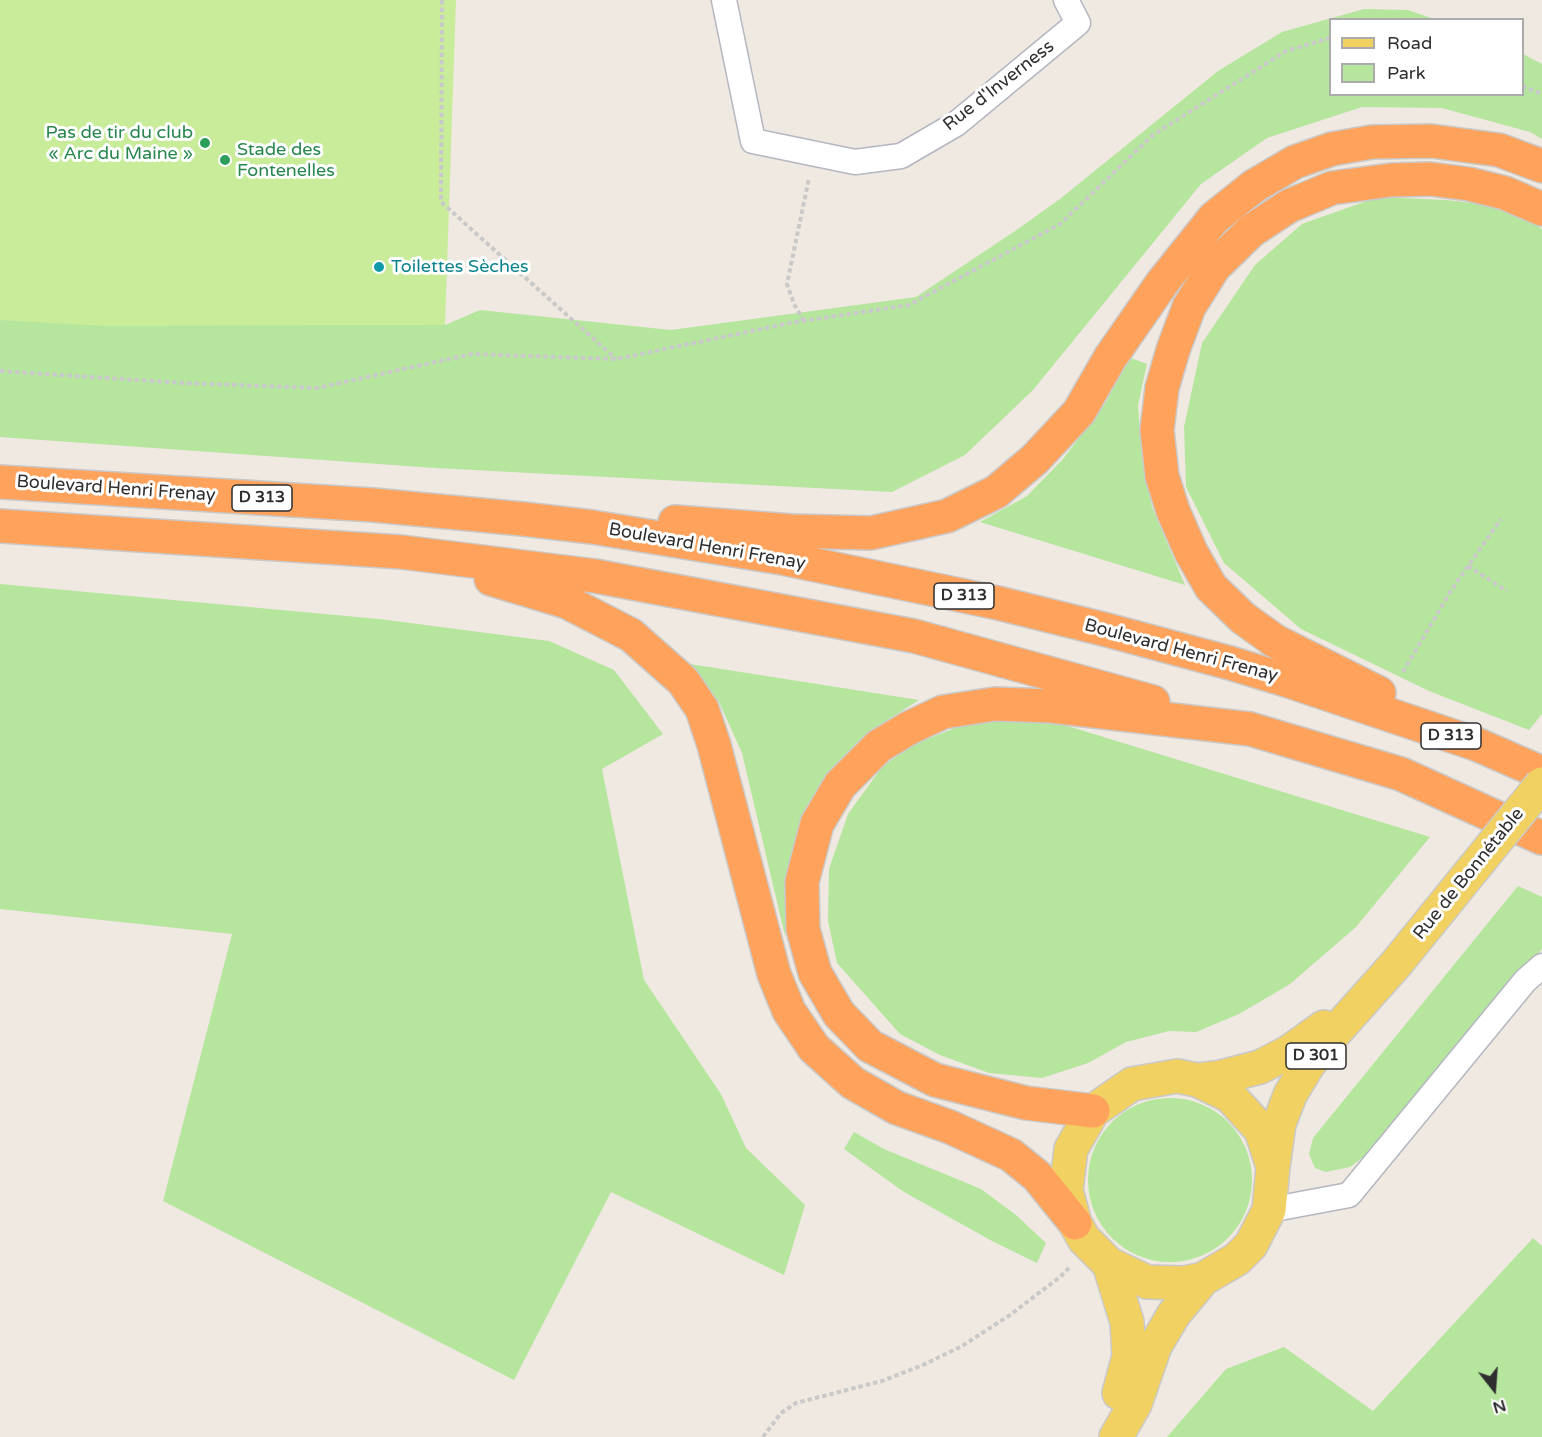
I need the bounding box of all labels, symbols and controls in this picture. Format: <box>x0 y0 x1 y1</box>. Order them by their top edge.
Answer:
legend <box>1329 18 1524 96</box>
text: Road <box>1387 32 1432 54</box>
street label: Rue d'Inverness <box>939 36 1059 136</box>
text: Park <box>1387 62 1425 84</box>
place label: Pas de tir du club « Arc du Maine » <box>45 122 193 164</box>
marker: Pas de tir du club « Arc du Maine » <box>198 136 212 150</box>
place label: Stade des Fontenelles <box>237 139 335 182</box>
marker: Stade des Fontenelles <box>218 153 232 167</box>
place label: Toilettes Sèches <box>391 256 529 278</box>
marker: Toilettes Sèches <box>372 260 386 274</box>
street label: Boulevard Henri Frenay <box>16 471 216 507</box>
road number: D 313 <box>232 485 292 511</box>
street label: Boulevard Henri Frenay <box>607 519 807 575</box>
road number: D 313 <box>934 583 994 609</box>
street label: Boulevard Henri Frenay <box>1082 615 1280 687</box>
road number: D 313 <box>1421 723 1481 749</box>
street label: Rue de Bonnétable <box>1409 804 1529 944</box>
road number: D 301 <box>1286 1043 1346 1069</box>
north arrow <box>1464 1359 1524 1419</box>
text: N <box>1490 1395 1508 1418</box>

